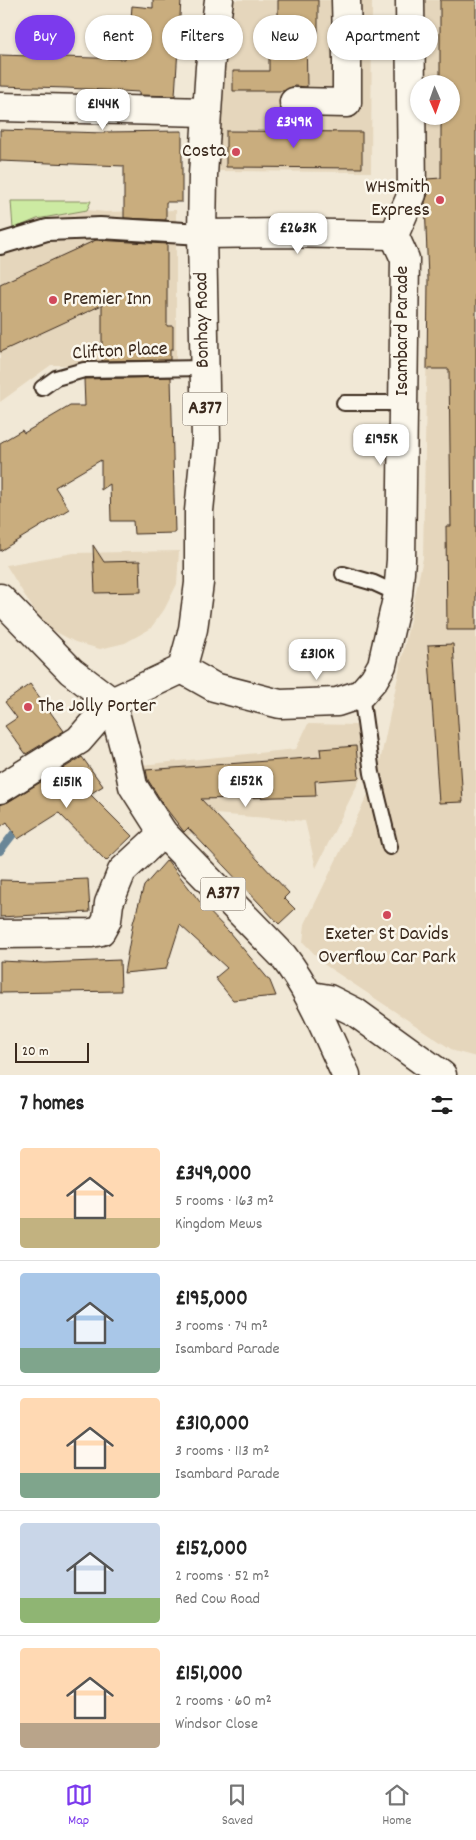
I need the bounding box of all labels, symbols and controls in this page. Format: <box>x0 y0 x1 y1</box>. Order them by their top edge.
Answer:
chip: Buy <box>15 15 75 60</box>
chip: Rent <box>85 15 152 60</box>
chip: Filters <box>162 15 243 60</box>
chip: New <box>253 15 317 60</box>
chip: Apartment <box>327 15 438 60</box>
north arrow <box>410 75 460 125</box>
map controls <box>410 75 460 125</box>
pin: £144K <box>68 88 138 131</box>
text: £144K <box>87 93 119 116</box>
pin: £349K <box>259 106 329 149</box>
text: £349K <box>276 111 312 134</box>
place label: Costa <box>182 138 227 166</box>
marker: Costa <box>230 146 242 158</box>
place label: WHSmith Express <box>366 174 430 225</box>
marker: WHSmith Express <box>434 194 446 206</box>
pin: £263K <box>263 212 333 255</box>
text: £263K <box>279 217 317 240</box>
street label: Isambard Parade <box>389 266 417 396</box>
street label: Bonhay Road <box>188 272 218 368</box>
place label: Premier Inn <box>63 286 151 314</box>
marker: Premier Inn <box>47 294 59 306</box>
street label: Clifton Place <box>72 336 169 368</box>
road number: A377 <box>182 392 228 426</box>
pin: £195K <box>346 424 416 466</box>
text: £195K <box>364 428 398 451</box>
pin: £310K <box>282 638 352 681</box>
text: £310K <box>300 643 334 666</box>
place label: The Jolly Porter <box>38 693 156 721</box>
marker: The Jolly Porter <box>22 701 34 713</box>
pin: £151K <box>32 766 102 809</box>
pin: £152K <box>211 766 281 808</box>
text: £152K <box>229 770 263 793</box>
text: £151K <box>52 771 82 794</box>
road number: A377 <box>200 878 246 911</box>
marker: Exeter St Davids Overflow Car Park <box>381 909 393 921</box>
place label: Exeter St Davids Overflow Car Park <box>318 921 456 972</box>
scale bar <box>15 1040 89 1063</box>
text: 20 m <box>22 1042 49 1062</box>
text: 7 homes <box>20 1090 84 1120</box>
icon: filters <box>428 1091 456 1119</box>
text: £349,000 <box>175 1160 251 1190</box>
icon: home <box>60 1168 120 1228</box>
text: 5 rooms · 163 m² <box>175 1190 274 1213</box>
text: Kingdom Mews <box>175 1213 262 1236</box>
text: £195,000 <box>175 1285 248 1315</box>
icon: home <box>60 1293 120 1353</box>
text: 3 rooms · 74 m² <box>175 1315 268 1338</box>
text: Isambard Parade <box>175 1338 279 1361</box>
text: £310,000 <box>175 1410 249 1440</box>
icon: home <box>60 1418 120 1478</box>
text: 3 rooms · 113 m² <box>175 1440 269 1463</box>
text: Isambard Parade <box>175 1463 279 1486</box>
text: £152,000 <box>175 1535 247 1565</box>
icon: home <box>60 1543 120 1603</box>
text: 2 rooms · 52 m² <box>175 1565 269 1588</box>
text: Red Cow Road <box>175 1588 260 1611</box>
text: £151,000 <box>175 1660 243 1690</box>
icon: home <box>60 1668 120 1728</box>
text: 2 rooms · 60 m² <box>175 1690 272 1713</box>
text: Windsor Close <box>175 1713 258 1736</box>
tab: Map <box>65 1781 93 1831</box>
tab: Saved <box>222 1781 253 1831</box>
tab: Home <box>382 1781 411 1831</box>

